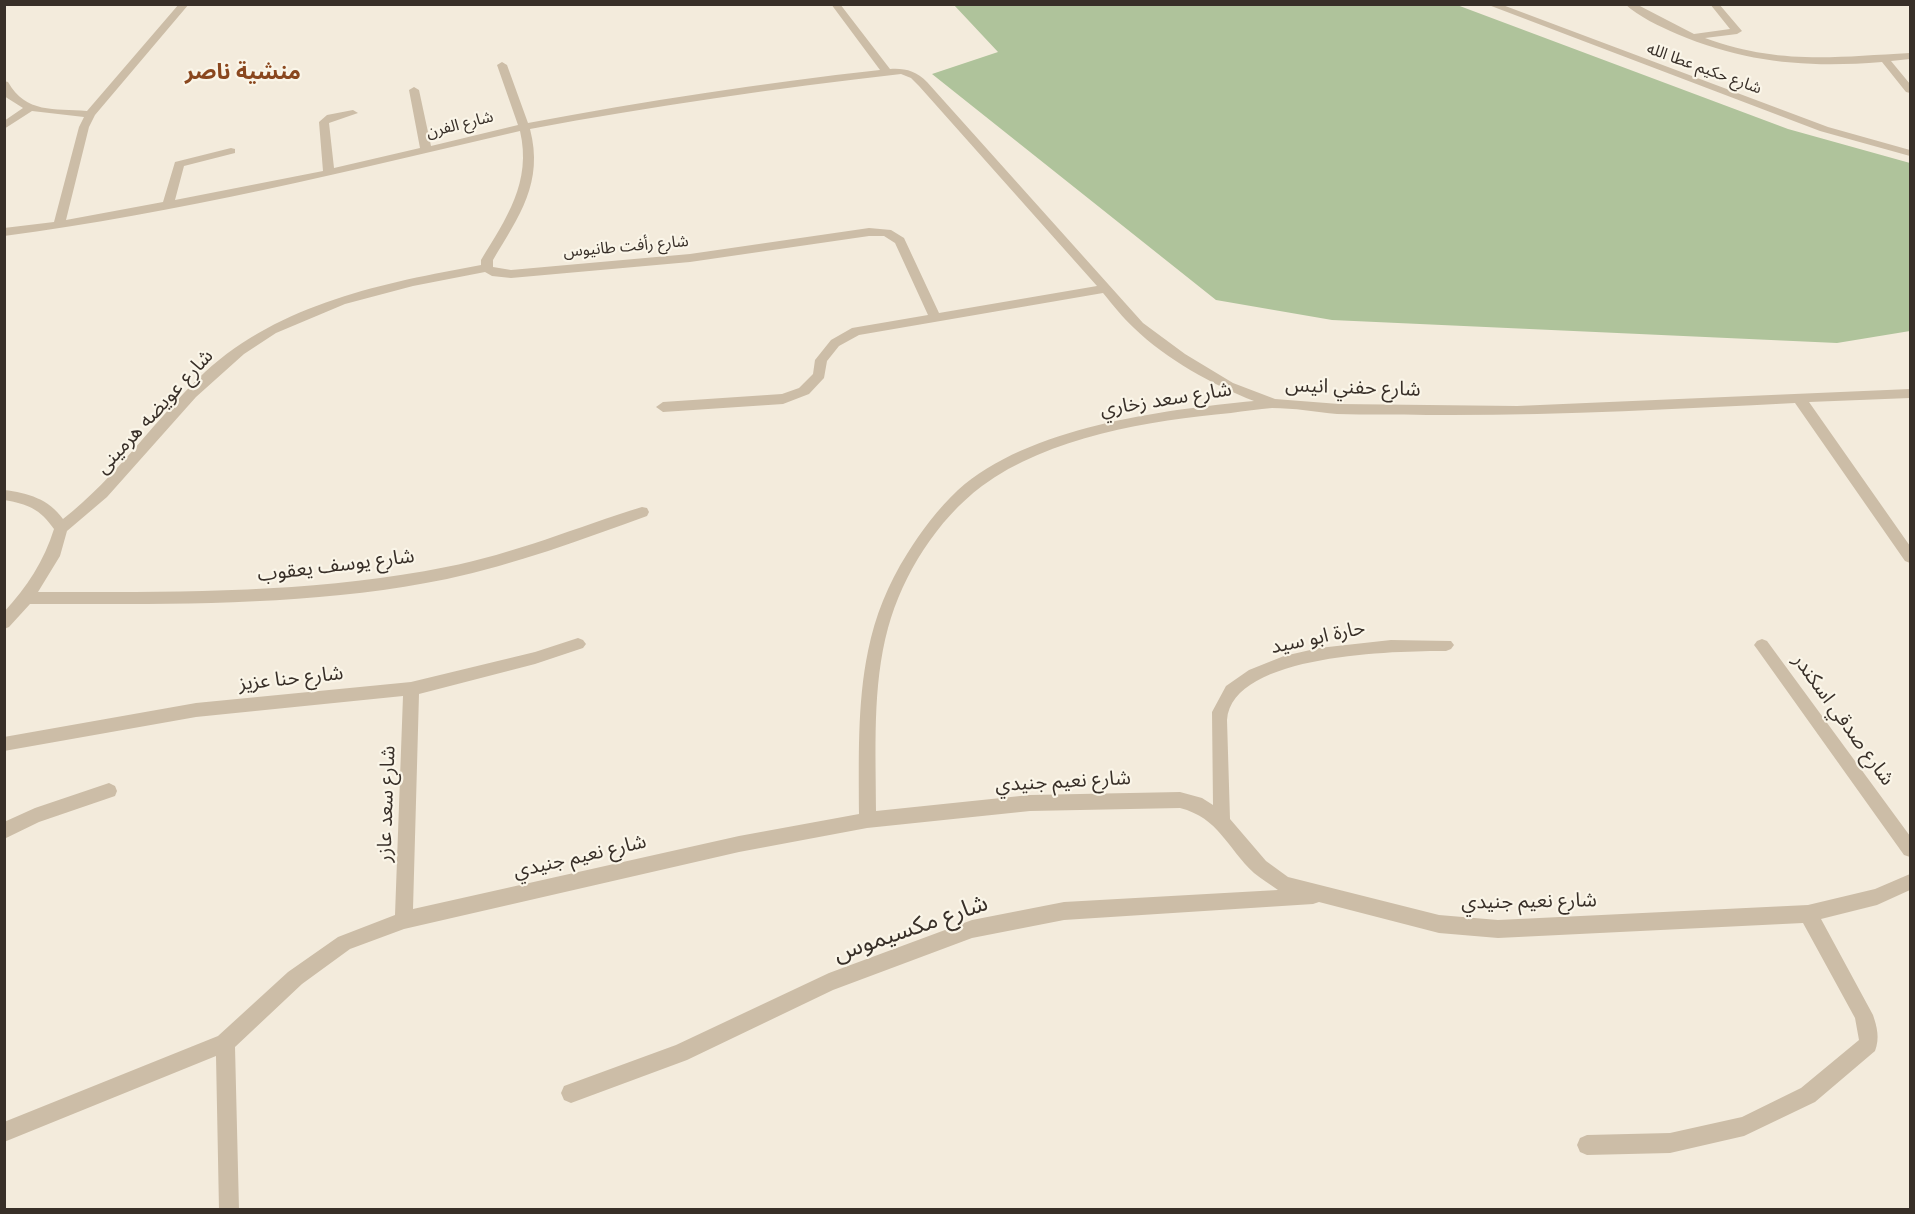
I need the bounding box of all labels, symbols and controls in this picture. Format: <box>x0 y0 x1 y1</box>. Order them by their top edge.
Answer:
street label: شارع حكيم عطا الله <box>1644 39 1764 99</box>
district label: منشية ناصر <box>185 60 301 86</box>
street label: شارع الفرن <box>424 107 496 143</box>
street label: شارع رأفت طانيوس <box>562 232 690 262</box>
street label: شارع عويضه هرمينى <box>91 345 219 479</box>
street label: شارع حفني انيس <box>1285 374 1421 402</box>
street label: شارع سعد زخاري <box>1099 378 1233 422</box>
street label: شارع يوسف يعقوب <box>256 544 416 588</box>
street label: حارة ابو سيد <box>1269 616 1367 660</box>
street label: شارع صدقي اسكندر <box>1787 649 1899 791</box>
street label: شارع حنا عزيز <box>238 662 344 696</box>
street label: شارع سعد عازر <box>373 745 401 863</box>
street label: شارع نعيم جنيدي <box>995 766 1131 798</box>
street label: شارع نعيم جنيدي <box>511 830 649 884</box>
street label: شارع مكسيموس <box>830 889 992 969</box>
street label: شارع نعيم جنيدي <box>1461 889 1597 915</box>

